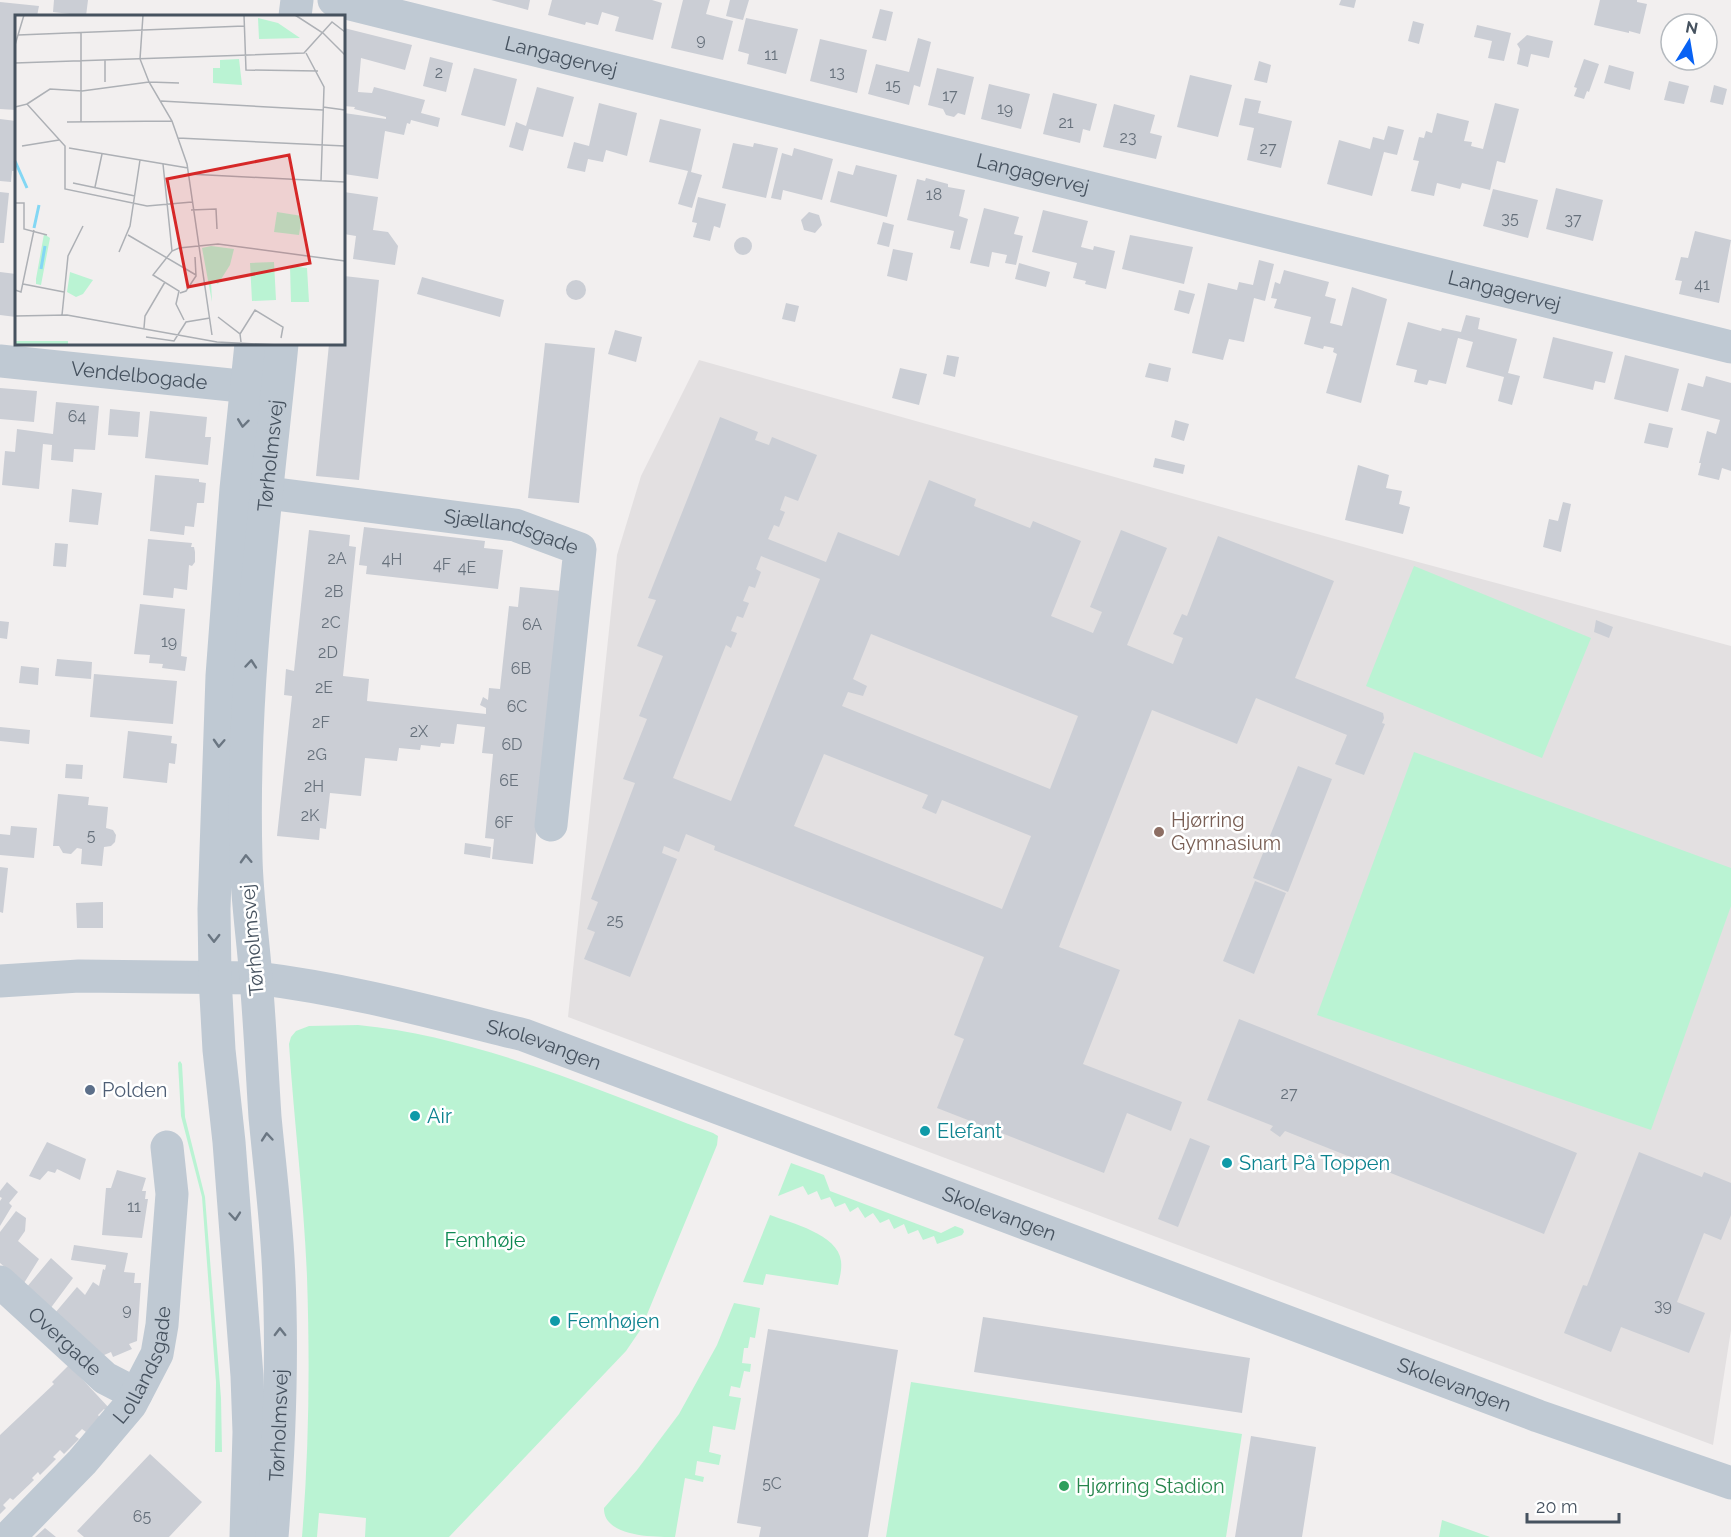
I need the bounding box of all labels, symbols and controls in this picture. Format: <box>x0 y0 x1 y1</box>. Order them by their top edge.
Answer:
north arrow <box>1659 12 1719 72</box>
inset map <box>15 15 345 345</box>
text: N <box>1684 17 1700 38</box>
house number: 9 <box>696 30 706 49</box>
street label: Langagervej <box>502 31 620 82</box>
house number: 11 <box>764 45 778 64</box>
house number: 2 <box>435 63 443 82</box>
house number: 13 <box>829 63 845 82</box>
house number: 15 <box>885 76 901 95</box>
house number: 17 <box>942 86 958 105</box>
house number: 19 <box>997 99 1013 118</box>
house number: 21 <box>1058 113 1074 132</box>
house number: 23 <box>1120 128 1136 147</box>
house number: 27 <box>1260 139 1277 158</box>
street label: Langagervej <box>974 148 1092 199</box>
house number: 18 <box>926 185 942 204</box>
house number: 35 <box>1501 209 1519 228</box>
house number: 37 <box>1564 210 1582 229</box>
street label: Langagervej <box>1446 265 1563 316</box>
house number: 41 <box>1694 275 1710 294</box>
street label: Vendelbogade <box>70 356 209 394</box>
street label: Tørholmsvej <box>252 399 288 513</box>
house number: 64 <box>68 407 86 426</box>
one-way arrow <box>237 418 250 427</box>
street label: Sjællandsgade <box>443 504 582 560</box>
house number: 2A <box>327 549 347 568</box>
house number: 4H <box>382 550 402 569</box>
house number: 4F <box>433 555 451 574</box>
house number: 4E <box>458 558 476 577</box>
house number: 2B <box>325 582 344 601</box>
house number: 2C <box>321 613 341 632</box>
house number: 6A <box>522 615 542 634</box>
house number: 19 <box>161 632 177 651</box>
house number: 2D <box>318 643 338 662</box>
house number: 6B <box>511 659 531 678</box>
one-way arrow <box>244 660 257 669</box>
house number: 2E <box>315 678 333 697</box>
house number: 6C <box>507 697 527 716</box>
house number: 2F <box>312 713 330 732</box>
house number: 2X <box>410 722 429 741</box>
house number: 6D <box>501 735 523 754</box>
one-way arrow <box>213 738 226 747</box>
house number: 2G <box>307 745 327 764</box>
house number: 6E <box>499 771 519 790</box>
house number: 2H <box>304 777 324 796</box>
house number: 2K <box>301 806 320 825</box>
place label: Hjørring Gymnasium <box>1171 808 1281 855</box>
house number: 6F <box>494 813 514 832</box>
marker: Hjørring Gymnasium <box>1152 825 1166 839</box>
house number: 5 <box>87 826 96 845</box>
one-way arrow <box>240 855 253 864</box>
street label: Tørholmsvej <box>235 883 269 997</box>
house number: 25 <box>606 911 624 930</box>
one-way arrow <box>208 933 221 942</box>
street label: Skolevangen <box>484 1014 605 1075</box>
place label: Polden <box>102 1078 167 1102</box>
marker: Polden <box>83 1083 97 1097</box>
house number: 27 <box>1281 1084 1298 1103</box>
place label: Air <box>427 1104 452 1128</box>
marker: Air <box>408 1109 422 1123</box>
place label: Elefant <box>937 1119 1002 1143</box>
marker: Elefant <box>918 1124 932 1138</box>
one-way arrow <box>261 1133 274 1142</box>
place label: Snart På Toppen <box>1239 1151 1390 1175</box>
marker: Snart På Toppen <box>1220 1156 1234 1170</box>
street label: Skolevangen <box>939 1181 1060 1246</box>
house number: 11 <box>127 1197 141 1216</box>
one-way arrow <box>228 1211 241 1220</box>
park label: Femhøje <box>444 1228 526 1252</box>
house number: 39 <box>1654 1296 1672 1315</box>
house number: 9 <box>122 1300 132 1319</box>
street label: Overgade <box>23 1302 107 1381</box>
street label: Lollandsgade <box>108 1305 175 1428</box>
place label: Femhøjen <box>567 1309 660 1333</box>
marker: Femhøjen <box>548 1314 562 1328</box>
one-way arrow <box>274 1327 286 1336</box>
street label: Skolevangen <box>1394 1352 1515 1417</box>
street label: Tørholmsvej <box>264 1369 292 1482</box>
house number: 5C <box>762 1474 782 1493</box>
place label: Hjørring Stadion <box>1076 1474 1225 1498</box>
marker: Hjørring Stadion <box>1057 1479 1071 1493</box>
scale bar <box>1527 1486 1618 1524</box>
text: 20 m <box>1536 1496 1578 1517</box>
house number: 65 <box>133 1507 151 1526</box>

